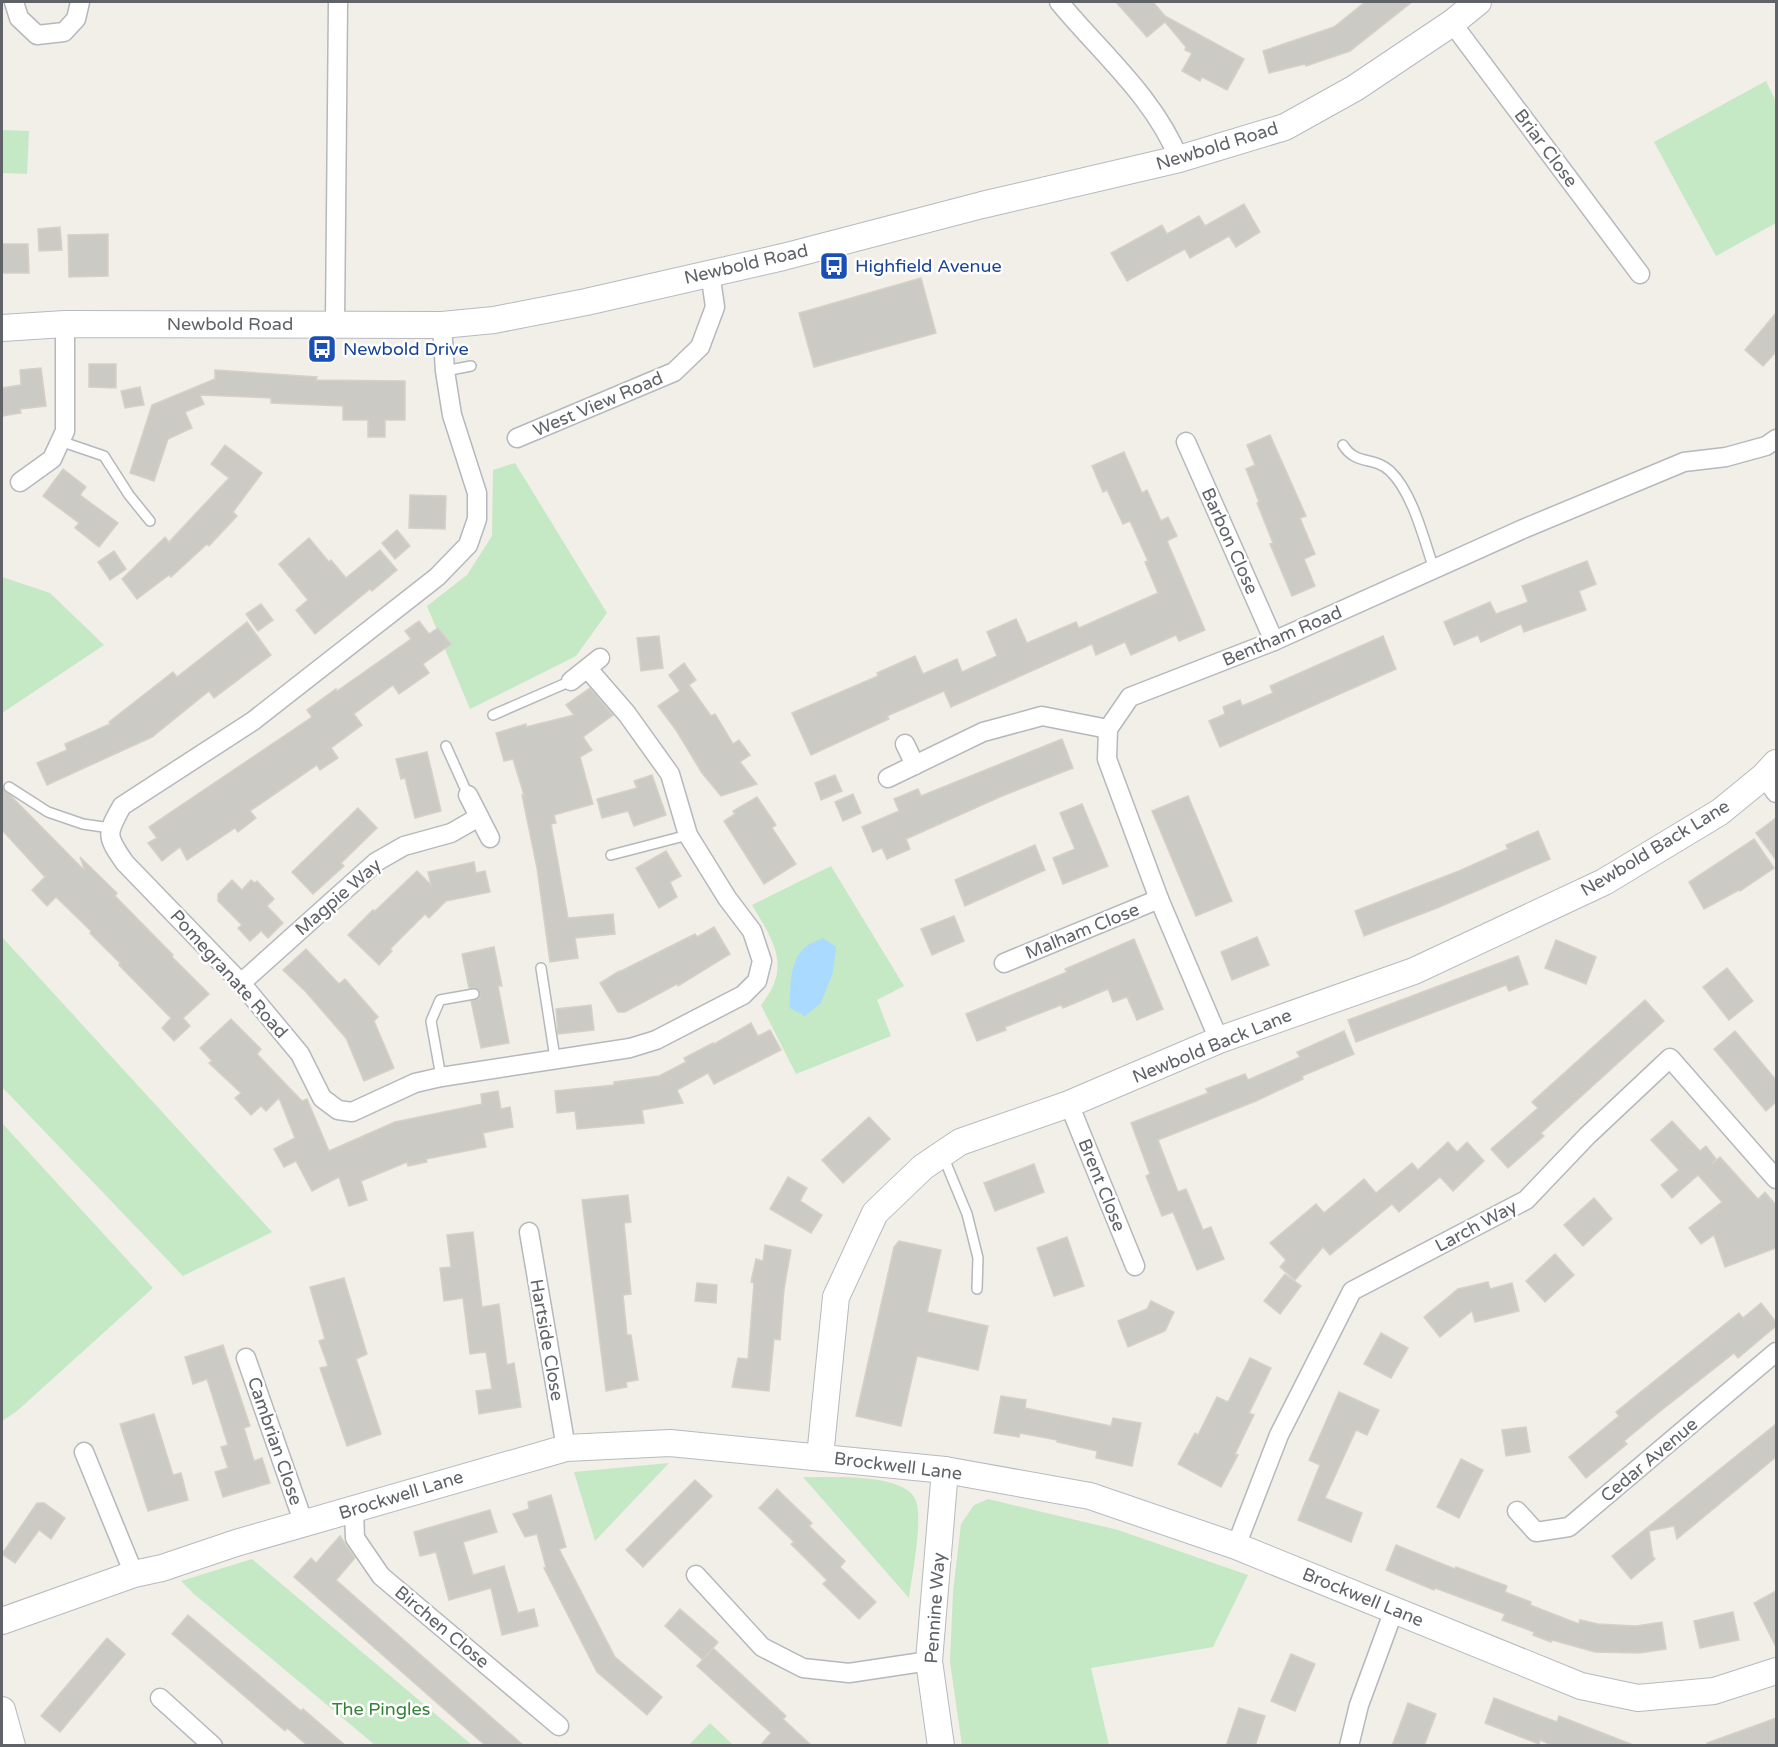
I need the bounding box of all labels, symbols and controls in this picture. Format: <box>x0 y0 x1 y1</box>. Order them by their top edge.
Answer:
street label: Briar Close <box>1509 105 1583 191</box>
street label: Newbold Road <box>1153 117 1281 175</box>
street label: Newbold Road <box>682 239 810 289</box>
bus stop icon: Highfield Avenue <box>818 250 850 282</box>
place label: Highfield Avenue <box>855 255 1002 277</box>
street label: Newbold Road <box>167 313 293 335</box>
bus stop icon: Newbold Drive <box>306 333 338 365</box>
place label: Newbold Drive <box>343 338 469 360</box>
street label: West View Road <box>530 367 666 441</box>
street label: Barbon Close <box>1197 484 1263 598</box>
street label: Bentham Road <box>1219 601 1345 671</box>
street label: Newbold Back Lane <box>1577 795 1733 901</box>
street label: Magpie Way <box>291 853 386 940</box>
street label: Malham Close <box>1022 898 1142 964</box>
street label: Pomegranate Road <box>165 905 293 1043</box>
street label: Newbold Back Lane <box>1129 1004 1295 1088</box>
street label: Brent Close <box>1073 1135 1131 1235</box>
street label: Larch Way <box>1431 1195 1521 1257</box>
street label: Hartside Close <box>525 1277 569 1403</box>
street label: Cambrian Close <box>243 1374 307 1508</box>
street label: Cedar Avenue <box>1596 1413 1702 1507</box>
street label: Brockwell Lane <box>833 1447 963 1485</box>
street label: Brockwell Lane <box>336 1466 466 1524</box>
street label: Pennine Way <box>920 1551 950 1664</box>
street label: Brockwell Lane <box>1299 1563 1427 1631</box>
street label: Birchen Close <box>390 1581 494 1673</box>
park label: The Pingles <box>332 1698 430 1720</box>

